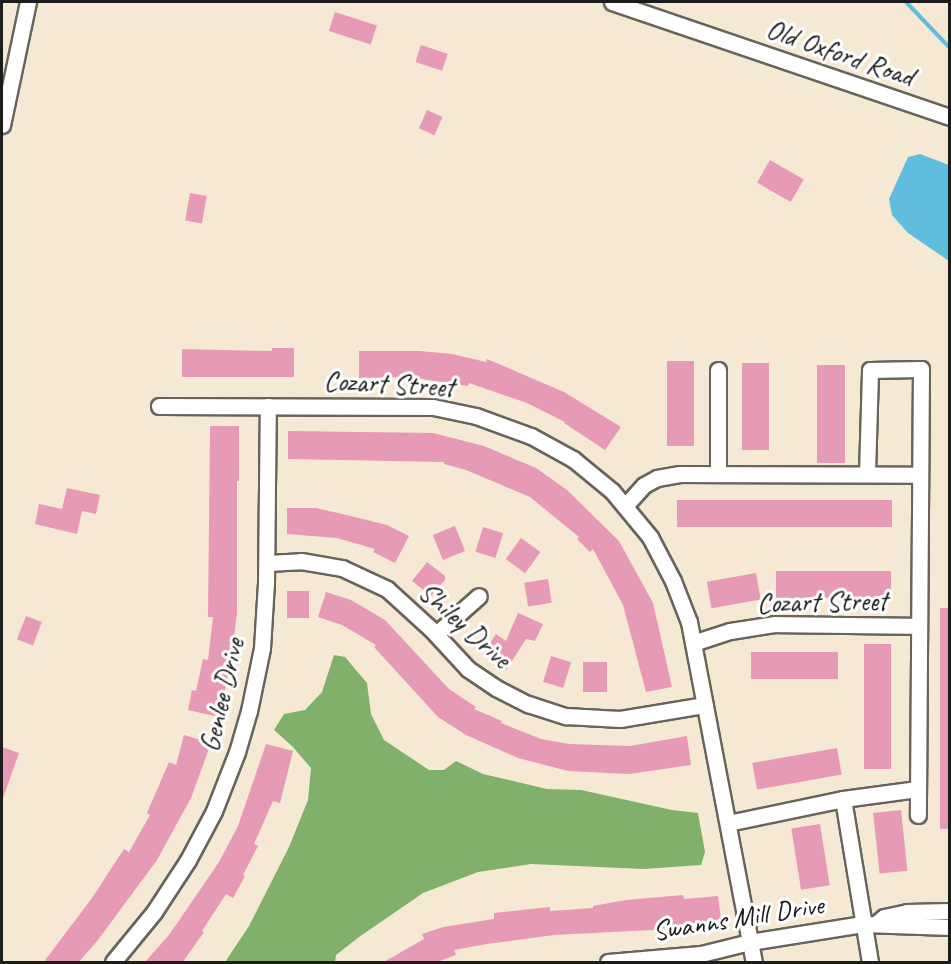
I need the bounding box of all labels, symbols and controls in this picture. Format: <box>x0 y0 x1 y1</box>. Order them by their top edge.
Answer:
street label: Old Oxford Road <box>762 12 918 94</box>
street label: Cozart Street <box>323 364 455 404</box>
street label: Shiley Drive <box>412 575 518 675</box>
street label: Cozart Street <box>757 584 887 620</box>
street label: Genlee Drive <box>193 635 251 755</box>
street label: Swanns Mill Drive <box>650 888 826 948</box>

